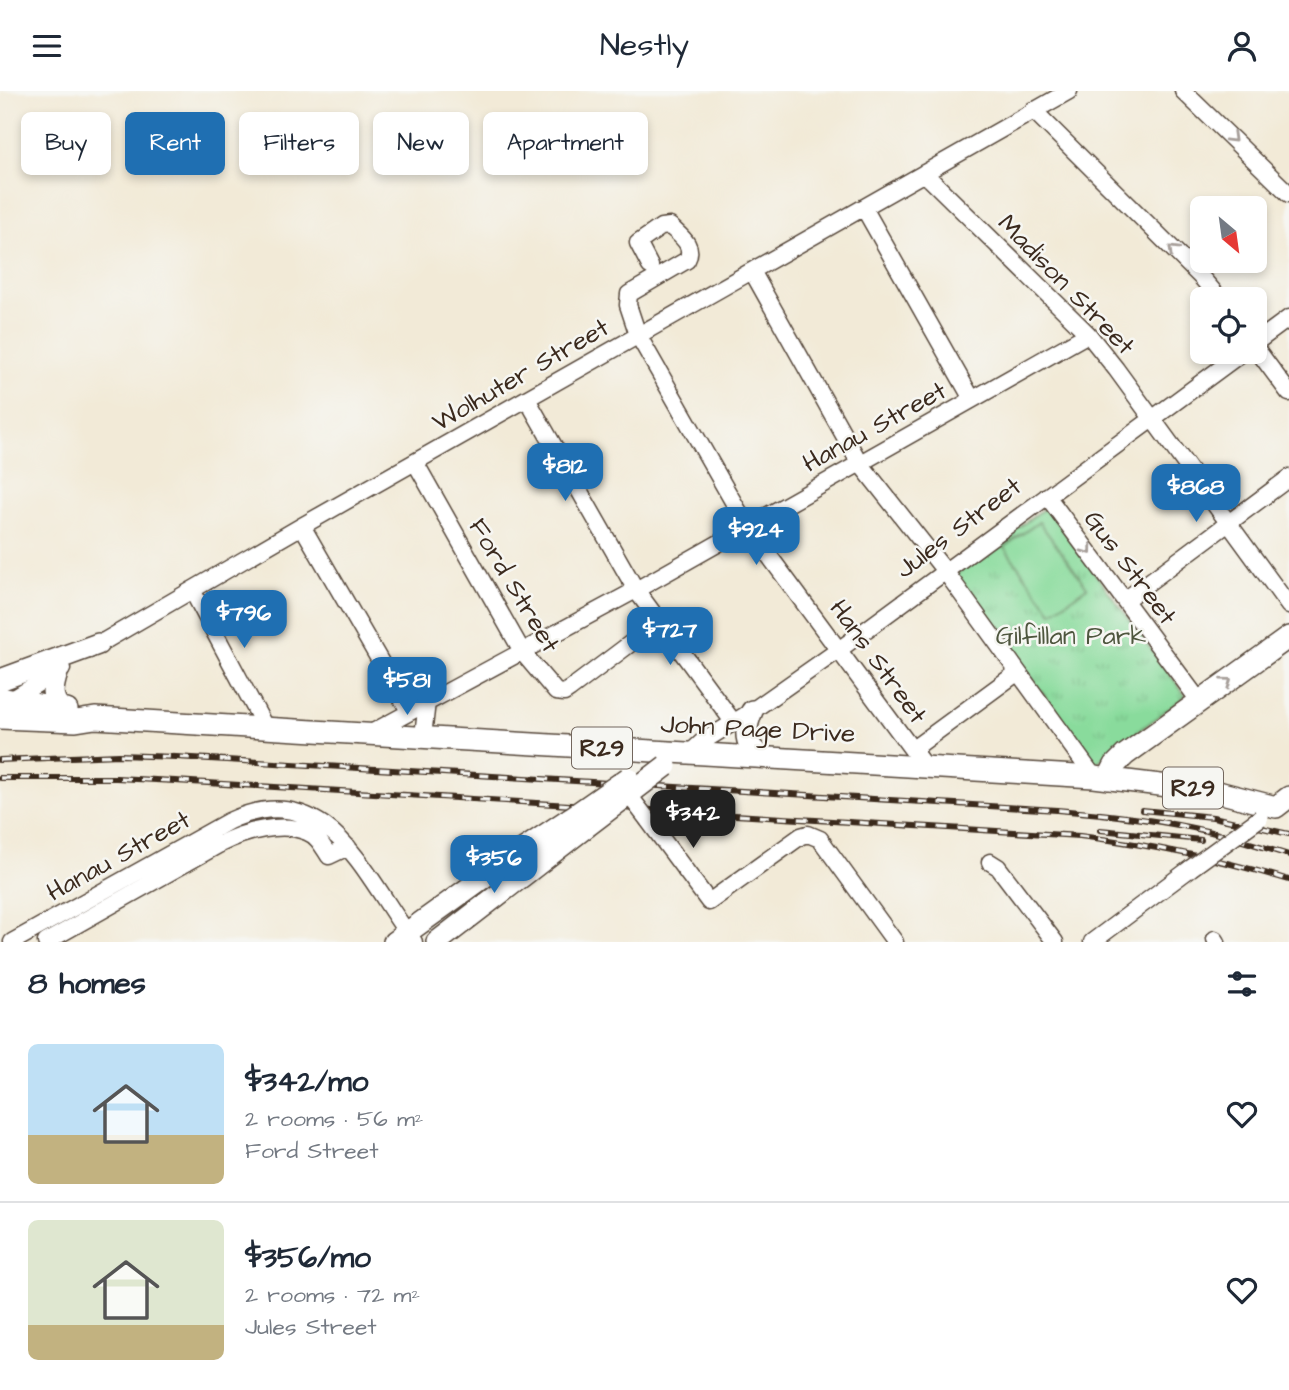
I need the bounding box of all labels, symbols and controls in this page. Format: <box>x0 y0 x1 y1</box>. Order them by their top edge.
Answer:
text: Nestly <box>600 23 689 68</box>
icon: menu <box>28 27 66 65</box>
icon: person <box>1223 27 1261 65</box>
chip: Buy <box>21 112 111 175</box>
chip: Rent <box>125 112 225 175</box>
chip: Filters <box>239 112 359 175</box>
chip: New <box>373 112 469 175</box>
chip: Apartment <box>483 112 648 175</box>
one-way arrow <box>1223 130 1236 143</box>
north arrow <box>1190 196 1267 273</box>
map controls <box>1190 196 1267 364</box>
street label: Madison Street <box>990 206 1143 363</box>
one-way arrow <box>1168 245 1181 258</box>
button: locate <box>1190 287 1267 364</box>
street label: Wolhuter Street <box>425 309 616 440</box>
street label: Hanau Street <box>796 372 953 481</box>
pin: $812 <box>524 443 606 503</box>
text: $812 <box>543 450 587 482</box>
pin: $868 <box>1155 465 1237 524</box>
street label: Jules Street <box>888 468 1029 587</box>
text: $868 <box>1167 471 1225 503</box>
street label: Gus Street <box>1075 503 1185 633</box>
pin: $924 <box>715 507 797 567</box>
street label: Ford Street <box>460 512 569 660</box>
text: $924 <box>729 514 783 546</box>
one-way arrow <box>1080 542 1092 555</box>
pin: $796 <box>203 591 285 650</box>
street label: Hans Street <box>821 592 936 731</box>
text: $796 <box>217 597 271 629</box>
pin: $727 <box>629 607 711 667</box>
text: $727 <box>643 614 697 646</box>
park label: Gilfillan Park <box>996 618 1146 654</box>
pin: $581 <box>366 657 448 717</box>
text: $581 <box>384 664 430 696</box>
one-way arrow <box>1219 678 1232 690</box>
street label: John Page Drive <box>660 706 856 754</box>
road number: R29 <box>572 727 632 769</box>
road number: R29 <box>1163 767 1223 809</box>
pin: $342 <box>652 791 734 850</box>
text: $342 <box>666 797 720 829</box>
street label: Hanau Street <box>40 801 197 910</box>
pin: $356 <box>453 835 535 895</box>
text: $356 <box>466 842 522 874</box>
text: 8 homes <box>28 963 146 1005</box>
icon: filters <box>1223 965 1261 1003</box>
text: $342/mo <box>245 1061 368 1103</box>
icon: home <box>84 1072 168 1156</box>
icon: heart <box>1223 1095 1261 1133</box>
text: 2 rooms · 56 m² <box>245 1103 423 1135</box>
text: Ford Street <box>245 1135 379 1167</box>
text: $356/mo <box>245 1237 371 1279</box>
icon: home <box>84 1248 168 1332</box>
icon: heart <box>1223 1271 1261 1309</box>
text: 2 rooms · 72 m² <box>245 1279 420 1311</box>
text: Jules Street <box>245 1311 377 1343</box>

